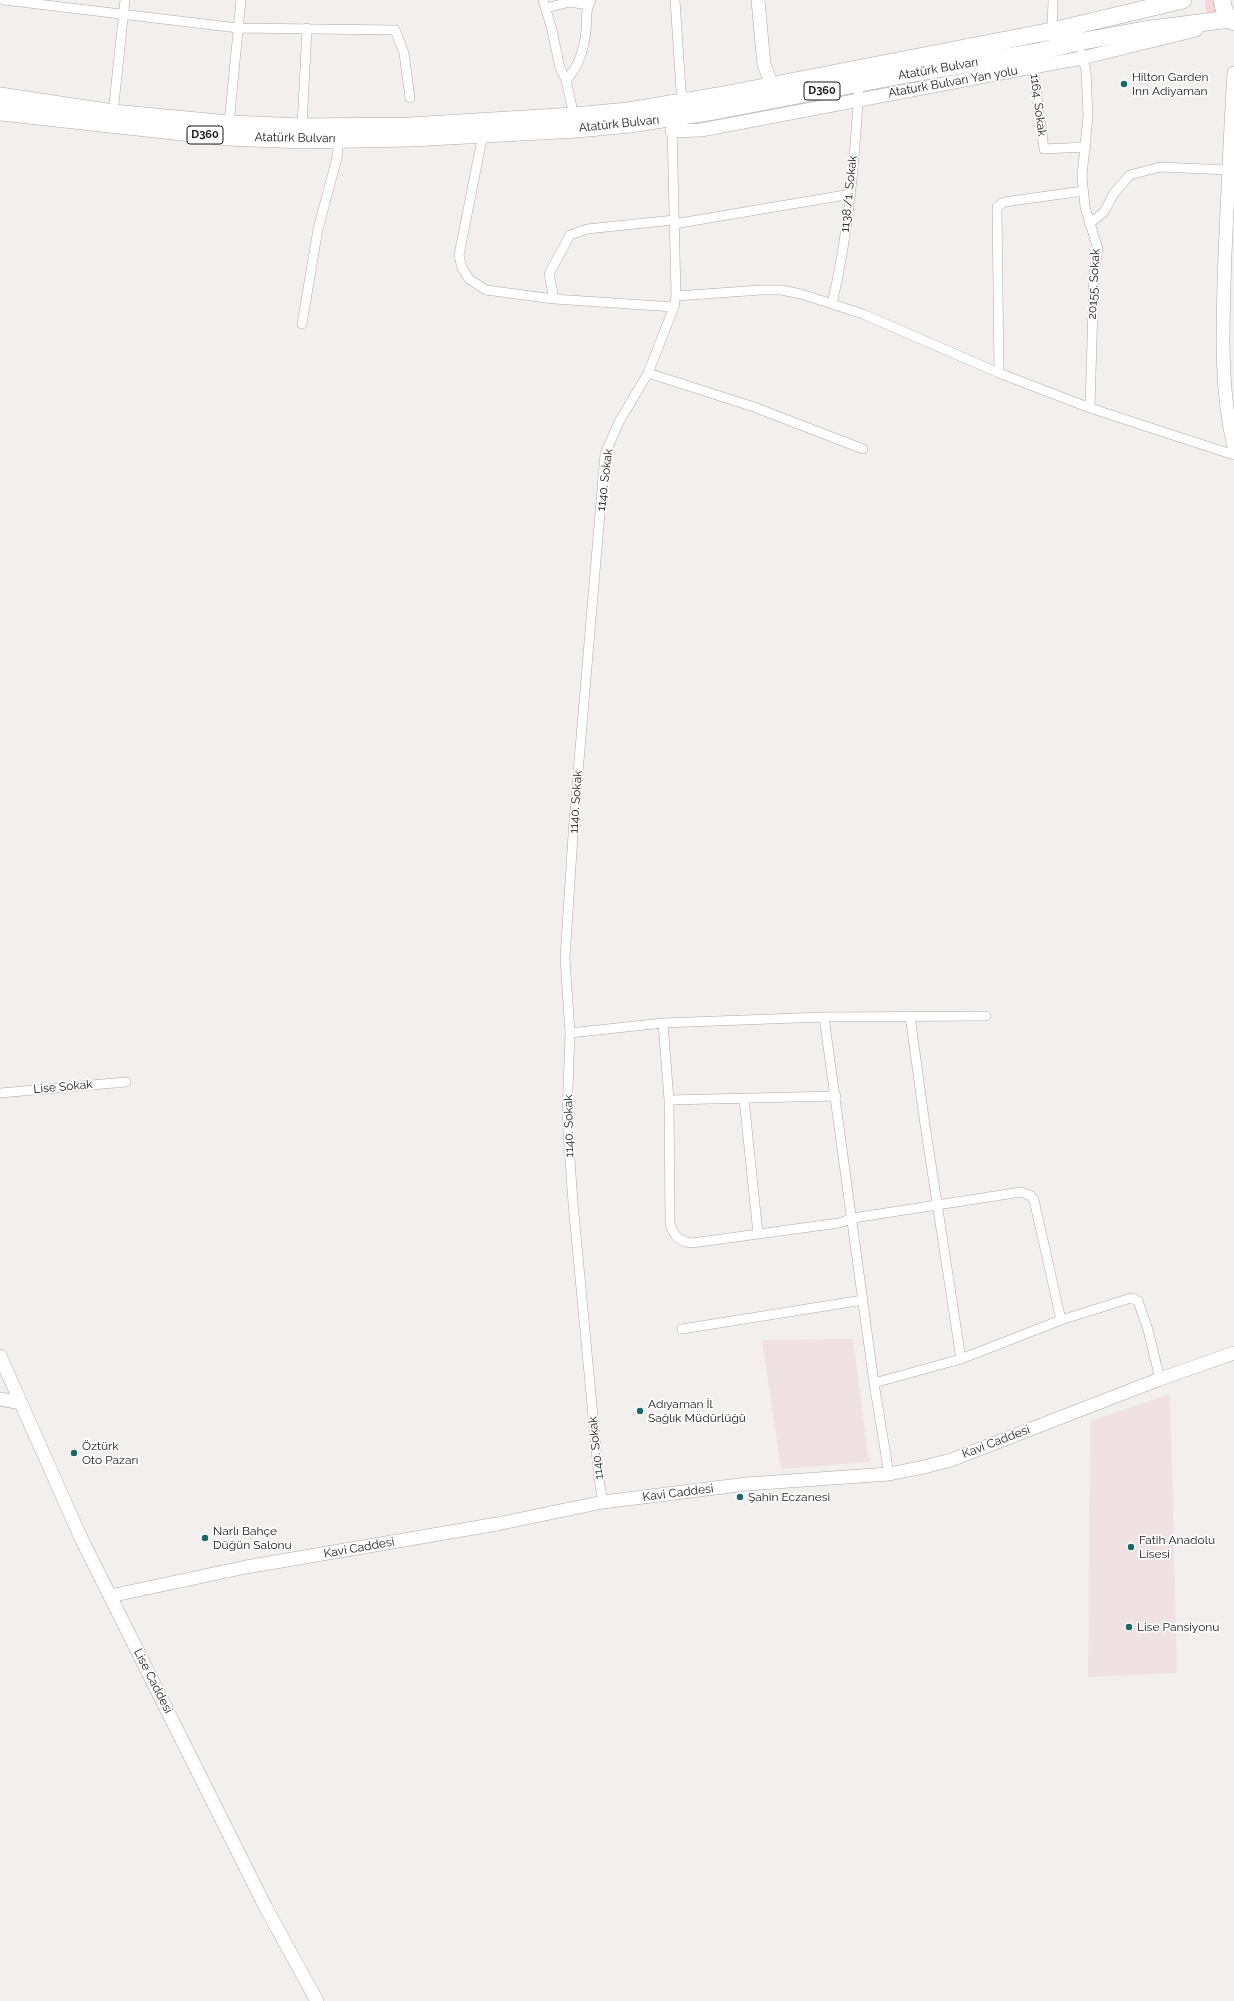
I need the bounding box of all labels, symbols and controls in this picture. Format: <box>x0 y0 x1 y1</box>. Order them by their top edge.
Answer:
street label: Atatürk Bulvarı <box>897 55 979 83</box>
street label: Ataturk Bulvarı Yan yolu <box>887 64 1019 100</box>
place label: Hilton Garden Inn Adiyaman <box>1132 70 1209 98</box>
street label: 1164. Sokak <box>1027 73 1049 137</box>
marker: Hilton Garden Inn Adiyaman <box>1119 79 1129 89</box>
road number: D360 <box>804 82 840 100</box>
street label: Atatürk Bulvarı <box>578 113 660 135</box>
road number: D360 <box>187 126 223 144</box>
street label: Atatürk Bulvarı <box>254 130 336 146</box>
street label: 1138./1. Sokak <box>838 155 860 233</box>
street label: 20155. Sokak <box>1085 248 1103 320</box>
street label: 1140. Sokak <box>594 448 616 512</box>
street label: 1140. Sokak <box>567 770 585 834</box>
street label: Lise Sokak <box>33 1077 93 1097</box>
street label: 1140. Sokak <box>561 1094 577 1158</box>
place label: Adıyaman İl Sağlık Müdürlüğü <box>648 1397 746 1425</box>
marker: Adıyaman İl Sağlık Müdürlüğü <box>635 1406 645 1416</box>
street label: 1140. Sokak <box>586 1416 606 1480</box>
street label: Kavi Caddesi <box>960 1423 1032 1461</box>
place label: Öztürk Oto Pazarı <box>82 1439 138 1467</box>
marker: Öztürk Oto Pazarı <box>69 1448 79 1458</box>
street label: Kavi Caddesi <box>642 1482 714 1504</box>
place label: Şahin Eczanesi <box>748 1490 830 1504</box>
marker: Şahin Eczanesi <box>735 1492 745 1502</box>
place label: Narlı Bahçe Düğün Salonu <box>213 1524 292 1552</box>
marker: Narlı Bahçe Düğün Salonu <box>200 1533 210 1543</box>
place label: Fatih Anadolu Lisesi <box>1139 1533 1215 1561</box>
street label: Kavi Caddesi <box>323 1535 395 1561</box>
marker: Fatih Anadolu Lisesi <box>1126 1542 1136 1552</box>
place label: Lise Pansiyonu <box>1137 1620 1219 1634</box>
marker: Lise Pansiyonu <box>1124 1622 1134 1632</box>
street label: Lise Caddesi <box>131 1646 175 1716</box>

